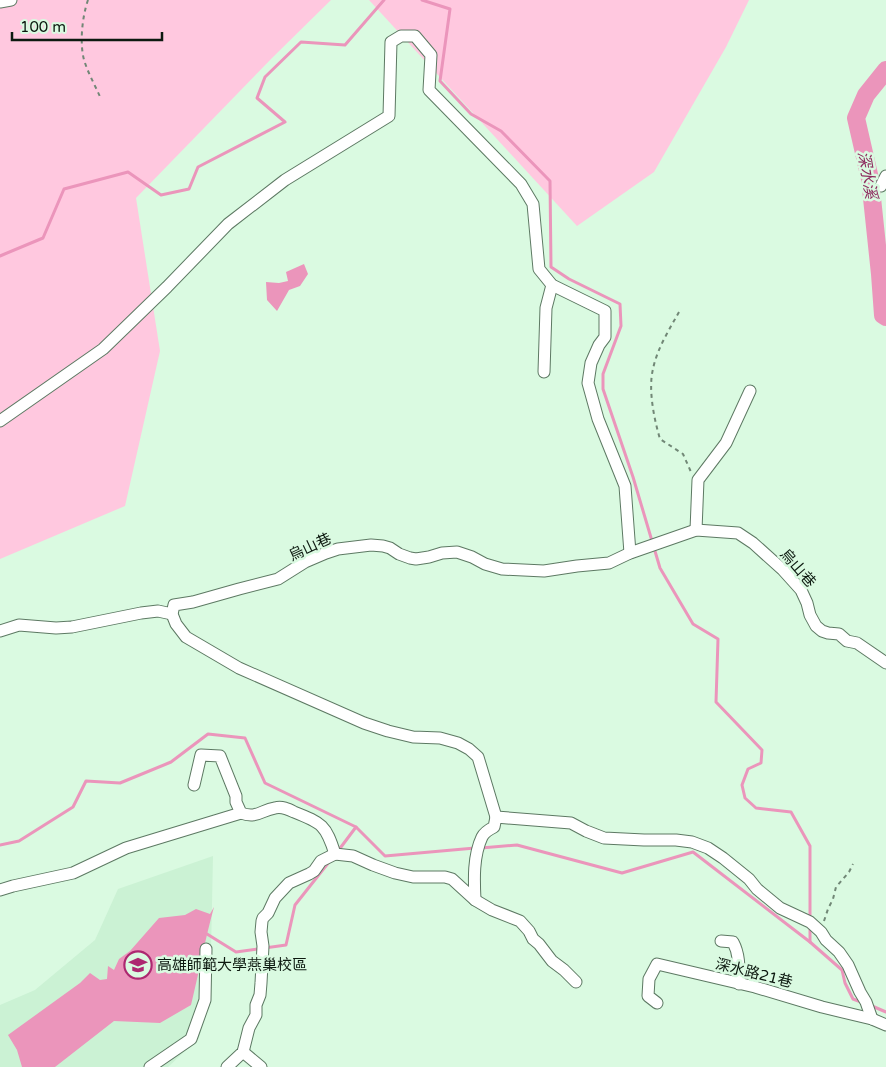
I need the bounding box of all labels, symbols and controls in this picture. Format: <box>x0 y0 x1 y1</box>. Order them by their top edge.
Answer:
scale bar <box>12 10 162 42</box>
text: 100 m <box>20 18 66 36</box>
water label: 深水溪 <box>853 150 881 202</box>
street label: 烏山巷 <box>286 529 334 565</box>
street label: 烏山巷 <box>776 545 820 591</box>
school or university icon: 高雄師範大學燕巢校區 <box>123 950 153 980</box>
street label: 深水路21巷 <box>714 955 794 991</box>
place label: 高雄師範大學燕巢校區 <box>157 956 307 974</box>

